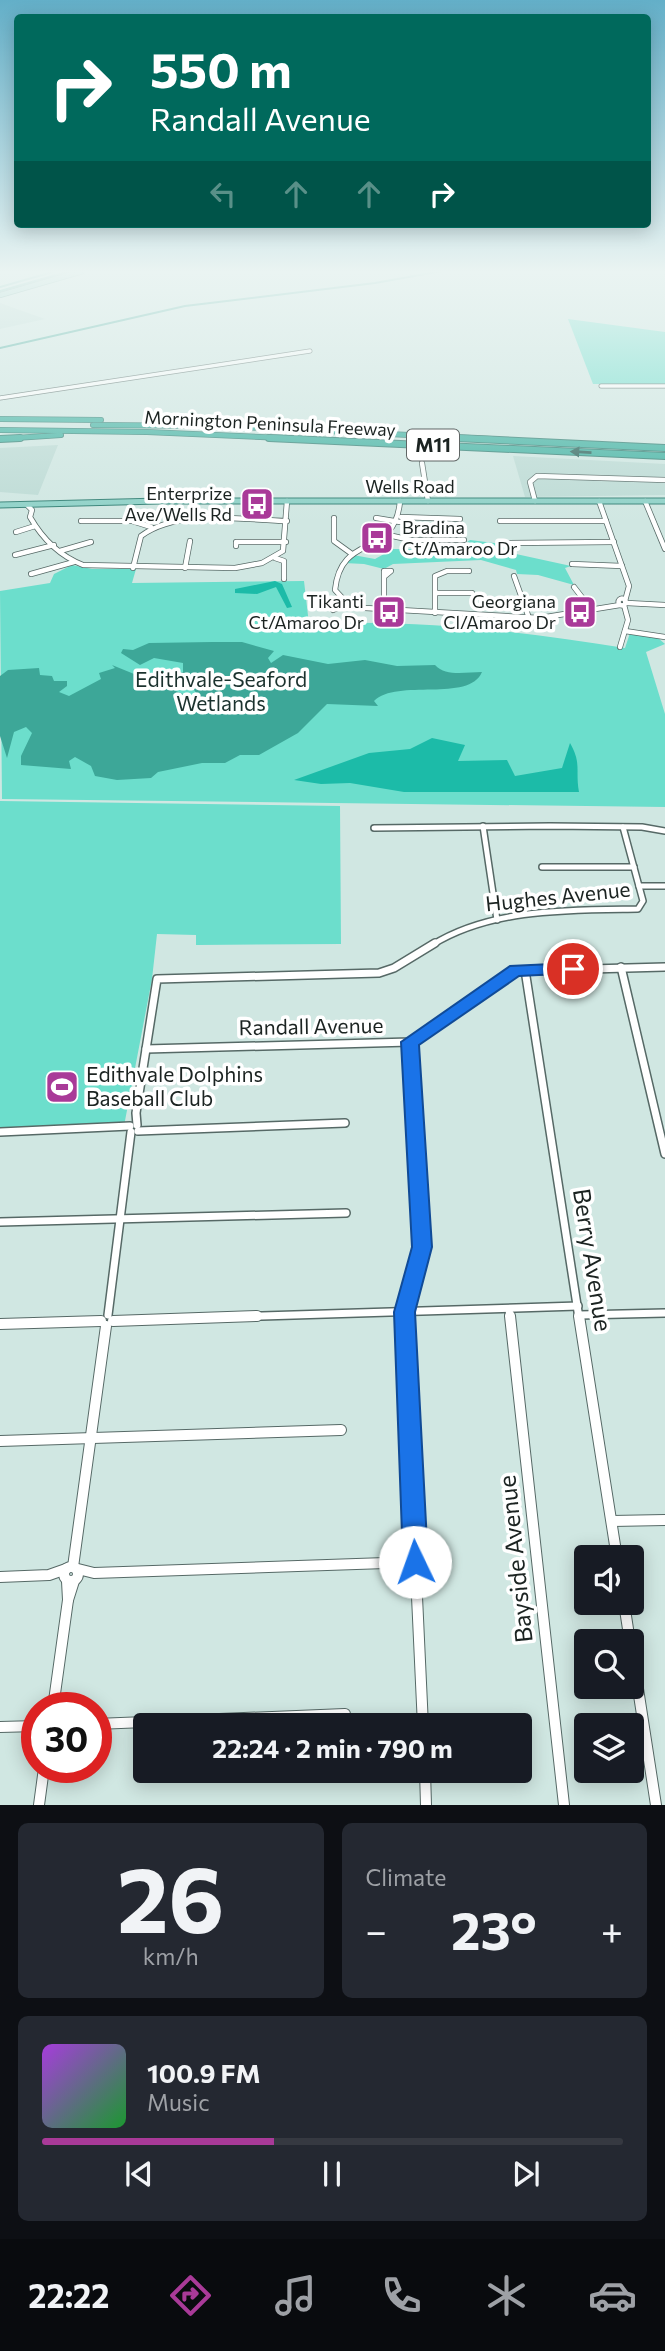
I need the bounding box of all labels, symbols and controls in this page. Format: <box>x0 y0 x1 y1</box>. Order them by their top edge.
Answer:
text: 550 m <box>150 38 292 98</box>
icon: right <box>35 42 126 133</box>
text: Randall Avenue <box>150 98 371 138</box>
icon: left <box>204 175 242 213</box>
icon: ahead <box>277 175 315 213</box>
icon: ahead <box>350 175 388 213</box>
icon: right <box>423 175 461 213</box>
street label: Mornington Peninsula Freeway <box>144 405 396 441</box>
road number: M11 <box>407 430 459 460</box>
one-way arrow <box>569 446 591 457</box>
street label: Wells Road <box>365 475 455 497</box>
place label: Enterprize Ave/Wells Rd <box>125 482 232 525</box>
bus stop icon: Enterprize Ave/Wells Rd <box>238 485 276 523</box>
place label: Bradina Ct/Amaroo Dr <box>402 516 517 559</box>
bus stop icon: Bradina Ct/Amaroo Dr <box>358 519 396 557</box>
place label: Tikanti Ct/Amaroo Dr <box>249 590 364 633</box>
place label: Georgiana Cl/Amaroo Dr <box>443 590 556 633</box>
bus stop icon: Tikanti Ct/Amaroo Dr <box>370 593 408 631</box>
bus stop icon: Georgiana Cl/Amaroo Dr <box>561 593 599 631</box>
park label: Edithvale-Seaford Wetlands <box>135 666 307 715</box>
street label: Hughes Avenue <box>484 875 632 916</box>
pin <box>543 939 603 999</box>
icon: arrive <box>554 950 592 988</box>
street label: Randall Avenue <box>238 1012 384 1039</box>
place label: Edithvale Dolphins Baseball Club <box>86 1061 263 1110</box>
sports icon: Edithvale Dolphins Baseball Club <box>43 1068 81 1106</box>
street label: Berry Avenue <box>568 1186 619 1333</box>
street label: Bayside Avenue <box>491 1474 538 1644</box>
position arrow <box>378 1525 452 1599</box>
map controls <box>574 1545 644 1783</box>
button: sound <box>574 1545 644 1615</box>
button: search <box>574 1629 644 1699</box>
speed limit sign: 30 <box>21 1692 112 1783</box>
button: layers <box>574 1713 644 1783</box>
text: 22:24 · 2 min · 790 m <box>212 1732 453 1763</box>
text: 26 <box>117 1840 224 1952</box>
text: Climate <box>366 1863 447 1891</box>
text: 23° <box>451 1897 537 1961</box>
text: − <box>366 1906 387 1953</box>
text: + <box>601 1906 623 1953</box>
text: km/h <box>143 1942 199 1970</box>
text: 100.9 FM <box>147 2057 261 2088</box>
text: Music <box>147 2088 210 2116</box>
icon: previous <box>120 2155 158 2193</box>
icon: pause <box>313 2155 351 2193</box>
icon: next <box>507 2155 545 2193</box>
icon: directions <box>166 2271 215 2320</box>
icon: music <box>271 2271 320 2320</box>
icon: phone <box>377 2271 426 2320</box>
icon: climate <box>482 2271 531 2320</box>
icon: car <box>588 2271 637 2320</box>
text: 22:22 <box>28 2275 110 2315</box>

